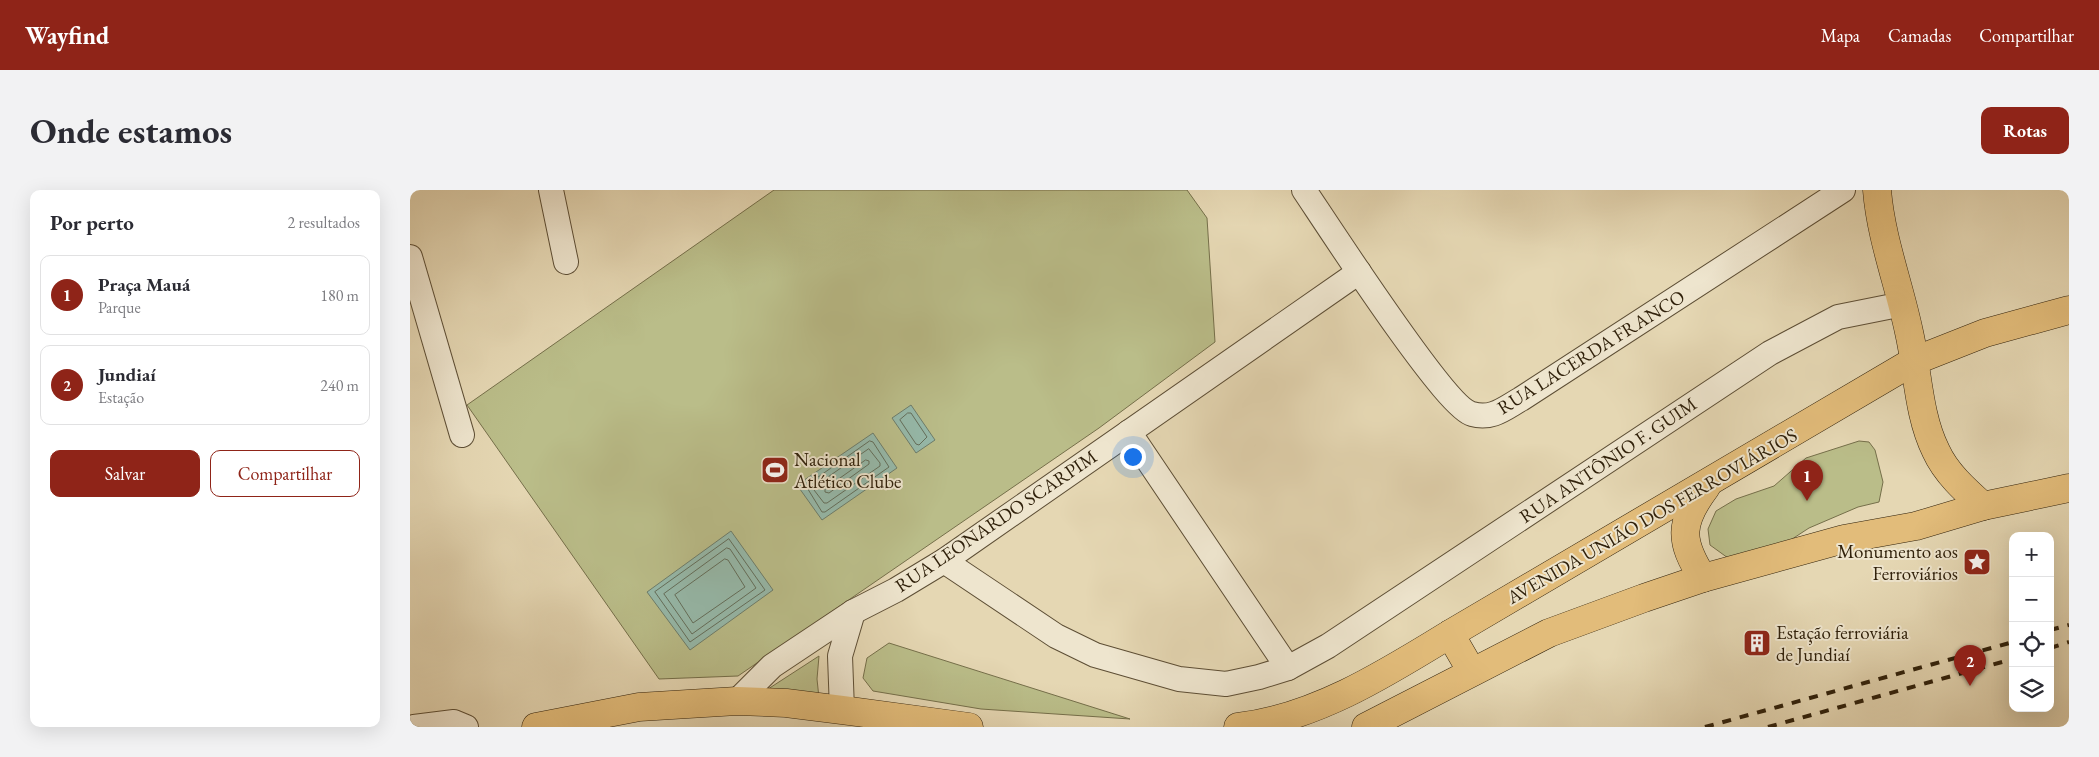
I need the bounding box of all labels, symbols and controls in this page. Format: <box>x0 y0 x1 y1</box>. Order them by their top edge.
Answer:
text: Wayfind <box>25 20 109 51</box>
text: Mapa <box>1821 24 1860 47</box>
text: Camadas <box>1888 24 1951 47</box>
text: Compartilhar <box>1979 24 2074 47</box>
button: Rotas <box>1981 107 2069 154</box>
text: Onde estamos <box>30 108 232 153</box>
text: Por perto <box>50 209 134 236</box>
text: 2 resultados <box>288 212 360 233</box>
text: Praça Mauá <box>98 272 190 297</box>
street label: RUA LACERDA FRANCO <box>1492 284 1690 420</box>
text: 1 <box>63 285 71 306</box>
text: 180 m <box>320 285 359 306</box>
text: Parque <box>98 297 141 318</box>
text: Jundiaí <box>98 362 156 387</box>
text: 2 <box>63 375 71 396</box>
text: 240 m <box>320 375 359 396</box>
text: Estação <box>98 387 144 408</box>
street label: RUA ANTÔNIO F. GUIM <box>1514 391 1702 529</box>
street label: AVENIDA UNIÃO DOS FERROVIÁRIOS <box>1501 422 1802 610</box>
street label: RUA LEONARDO SCARPIM <box>890 444 1102 598</box>
your location <box>1120 444 1146 470</box>
place label: Nacional Atlético Clube <box>793 447 902 494</box>
button: Salvar <box>50 450 200 497</box>
button: Compartilhar <box>210 450 360 497</box>
sports icon: Nacional Atlético Clube <box>760 455 790 485</box>
pin: 1 <box>1791 460 1823 501</box>
map controls <box>2009 532 2054 712</box>
button: + <box>2009 532 2054 577</box>
place label: Monumento aos Ferroviários <box>1837 539 1958 586</box>
place icon: Monumento aos Ferroviários <box>1962 547 1992 577</box>
button: − <box>2009 577 2054 622</box>
place label: Estação ferroviária de Jundiaí <box>1776 620 1909 667</box>
button: locate <box>2009 622 2054 667</box>
building icon: Estação ferroviária de Jundiaí <box>1742 628 1772 658</box>
pin: 2 <box>1954 645 1986 686</box>
button: layers <box>2009 667 2054 712</box>

